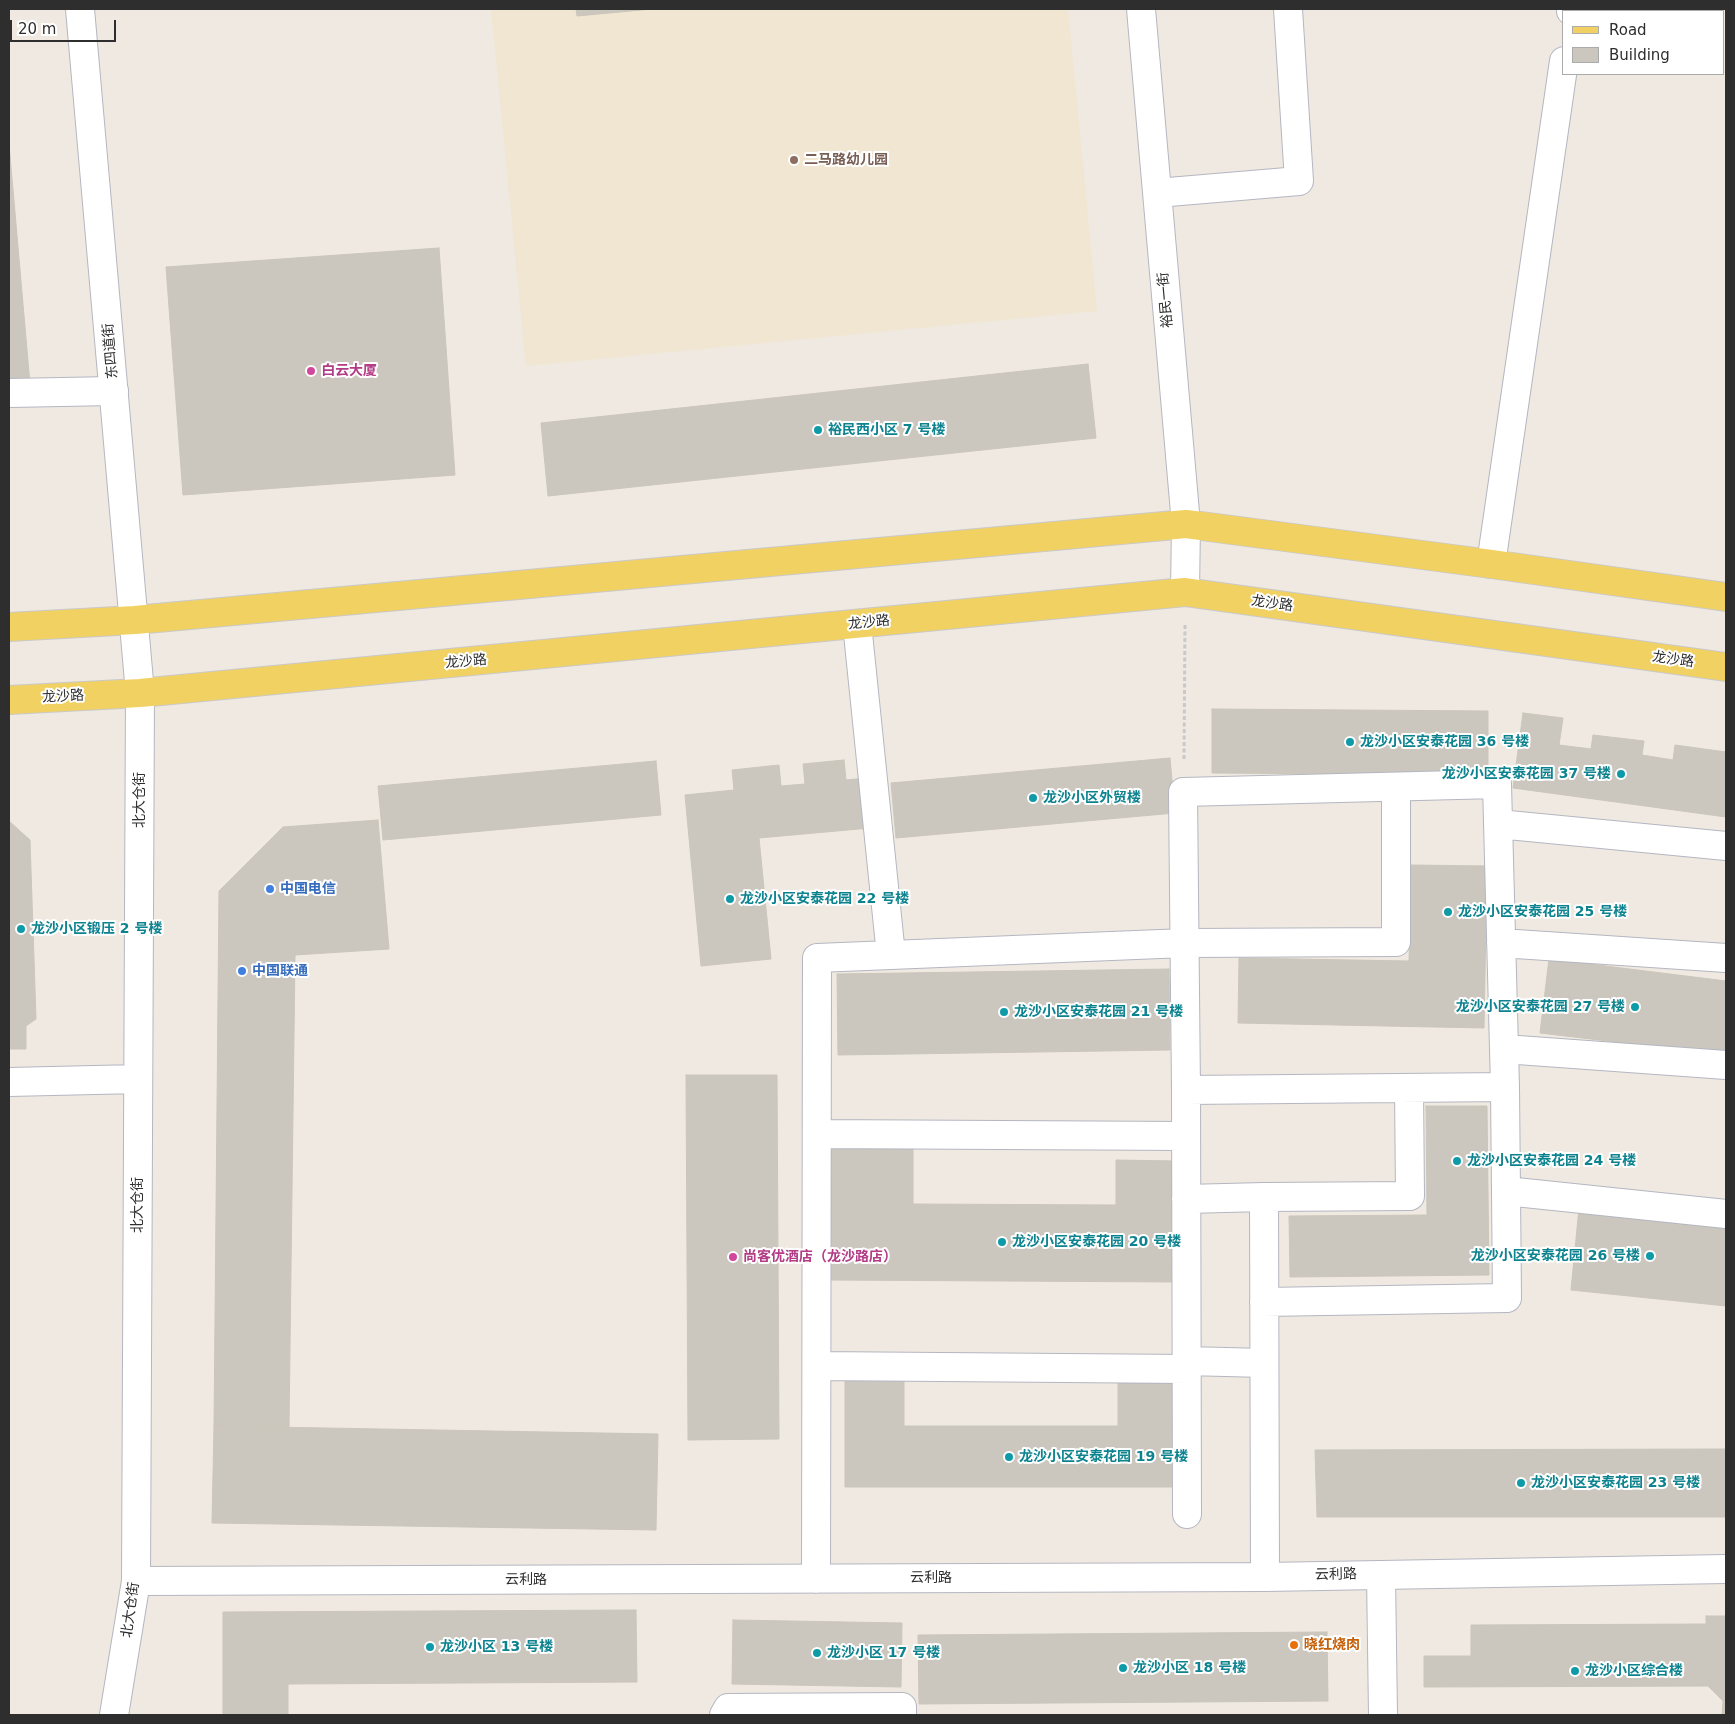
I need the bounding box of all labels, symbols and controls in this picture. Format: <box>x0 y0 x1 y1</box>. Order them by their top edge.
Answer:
scale bar <box>12 10 119 42</box>
legend <box>1562 10 1725 75</box>
text: 20 m <box>18 20 56 38</box>
text: Road <box>1609 21 1647 39</box>
text: Building <box>1609 46 1670 64</box>
place label: 二马路幼儿园 <box>804 152 888 168</box>
marker: 二马路幼儿园 <box>788 154 800 166</box>
street label: 裕民一街 <box>1155 271 1177 329</box>
street label: 东四道街 <box>100 322 122 380</box>
place label: 白云大厦 <box>321 363 377 379</box>
marker: 白云大厦 <box>305 365 317 377</box>
place label: 裕民西小区 7 号楼 <box>828 422 945 438</box>
marker: 裕民西小区 7 号楼 <box>812 424 824 436</box>
street label: 龙沙路 <box>1250 593 1294 615</box>
street label: 龙沙路 <box>847 612 891 634</box>
street label: 龙沙路 <box>1651 649 1695 671</box>
street label: 龙沙路 <box>444 652 488 672</box>
street label: 龙沙路 <box>42 688 84 706</box>
place label: 龙沙小区安泰花园 36 号楼 <box>1360 734 1529 750</box>
marker: 龙沙小区安泰花园 36 号楼 <box>1344 736 1356 748</box>
place label: 龙沙小区安泰花园 37 号楼 <box>1442 766 1611 782</box>
marker: 龙沙小区安泰花园 37 号楼 <box>1615 768 1627 780</box>
street label: 北大仓街 <box>132 772 148 828</box>
place label: 龙沙小区外贸楼 <box>1043 790 1141 806</box>
marker: 龙沙小区外贸楼 <box>1027 792 1039 804</box>
place label: 中国电信 <box>280 881 336 897</box>
marker: 中国电信 <box>264 883 276 895</box>
place label: 龙沙小区安泰花园 22 号楼 <box>740 891 909 907</box>
marker: 龙沙小区安泰花园 22 号楼 <box>724 893 736 905</box>
place label: 龙沙小区安泰花园 25 号楼 <box>1458 904 1627 920</box>
marker: 龙沙小区安泰花园 25 号楼 <box>1442 906 1454 918</box>
place label: 龙沙小区锻压 2 号楼 <box>31 921 162 937</box>
marker: 龙沙小区锻压 2 号楼 <box>15 923 27 935</box>
place label: 中国联通 <box>252 963 308 979</box>
marker: 中国联通 <box>236 965 248 977</box>
place label: 龙沙小区安泰花园 27 号楼 <box>1456 999 1625 1015</box>
marker: 龙沙小区安泰花园 27 号楼 <box>1629 1001 1641 1013</box>
place label: 龙沙小区安泰花园 21 号楼 <box>1014 1004 1183 1020</box>
marker: 龙沙小区安泰花园 21 号楼 <box>998 1006 1010 1018</box>
place label: 龙沙小区安泰花园 24 号楼 <box>1467 1153 1636 1169</box>
marker: 龙沙小区安泰花园 24 号楼 <box>1451 1155 1463 1167</box>
street label: 北大仓街 <box>130 1177 146 1233</box>
place label: 龙沙小区安泰花园 20 号楼 <box>1012 1234 1181 1250</box>
marker: 龙沙小区安泰花园 20 号楼 <box>996 1236 1008 1248</box>
place label: 龙沙小区安泰花园 26 号楼 <box>1471 1248 1640 1264</box>
place label: 尚客优酒店（龙沙路店） <box>743 1249 897 1265</box>
marker: 龙沙小区安泰花园 26 号楼 <box>1644 1250 1656 1262</box>
marker: 尚客优酒店（龙沙路店） <box>727 1251 739 1263</box>
place label: 龙沙小区安泰花园 19 号楼 <box>1019 1449 1188 1465</box>
marker: 龙沙小区安泰花园 19 号楼 <box>1003 1451 1015 1463</box>
place label: 龙沙小区安泰花园 23 号楼 <box>1531 1475 1700 1491</box>
marker: 龙沙小区安泰花园 23 号楼 <box>1515 1477 1527 1489</box>
street label: 云利路 <box>1315 1566 1357 1584</box>
street label: 云利路 <box>910 1570 952 1586</box>
street label: 云利路 <box>505 1572 547 1588</box>
street label: 北大仓街 <box>119 1581 143 1639</box>
place label: 晓红烧肉 <box>1304 1637 1360 1653</box>
place label: 龙沙小区 13 号楼 <box>440 1639 553 1655</box>
marker: 晓红烧肉 <box>1288 1639 1300 1651</box>
marker: 龙沙小区 13 号楼 <box>424 1641 436 1653</box>
place label: 龙沙小区 17 号楼 <box>827 1645 940 1661</box>
marker: 龙沙小区 17 号楼 <box>811 1647 823 1659</box>
place label: 龙沙小区 18 号楼 <box>1133 1660 1246 1676</box>
marker: 龙沙小区 18 号楼 <box>1117 1662 1129 1674</box>
place label: 龙沙小区综合楼 <box>1585 1663 1683 1679</box>
marker: 龙沙小区综合楼 <box>1569 1665 1581 1677</box>

